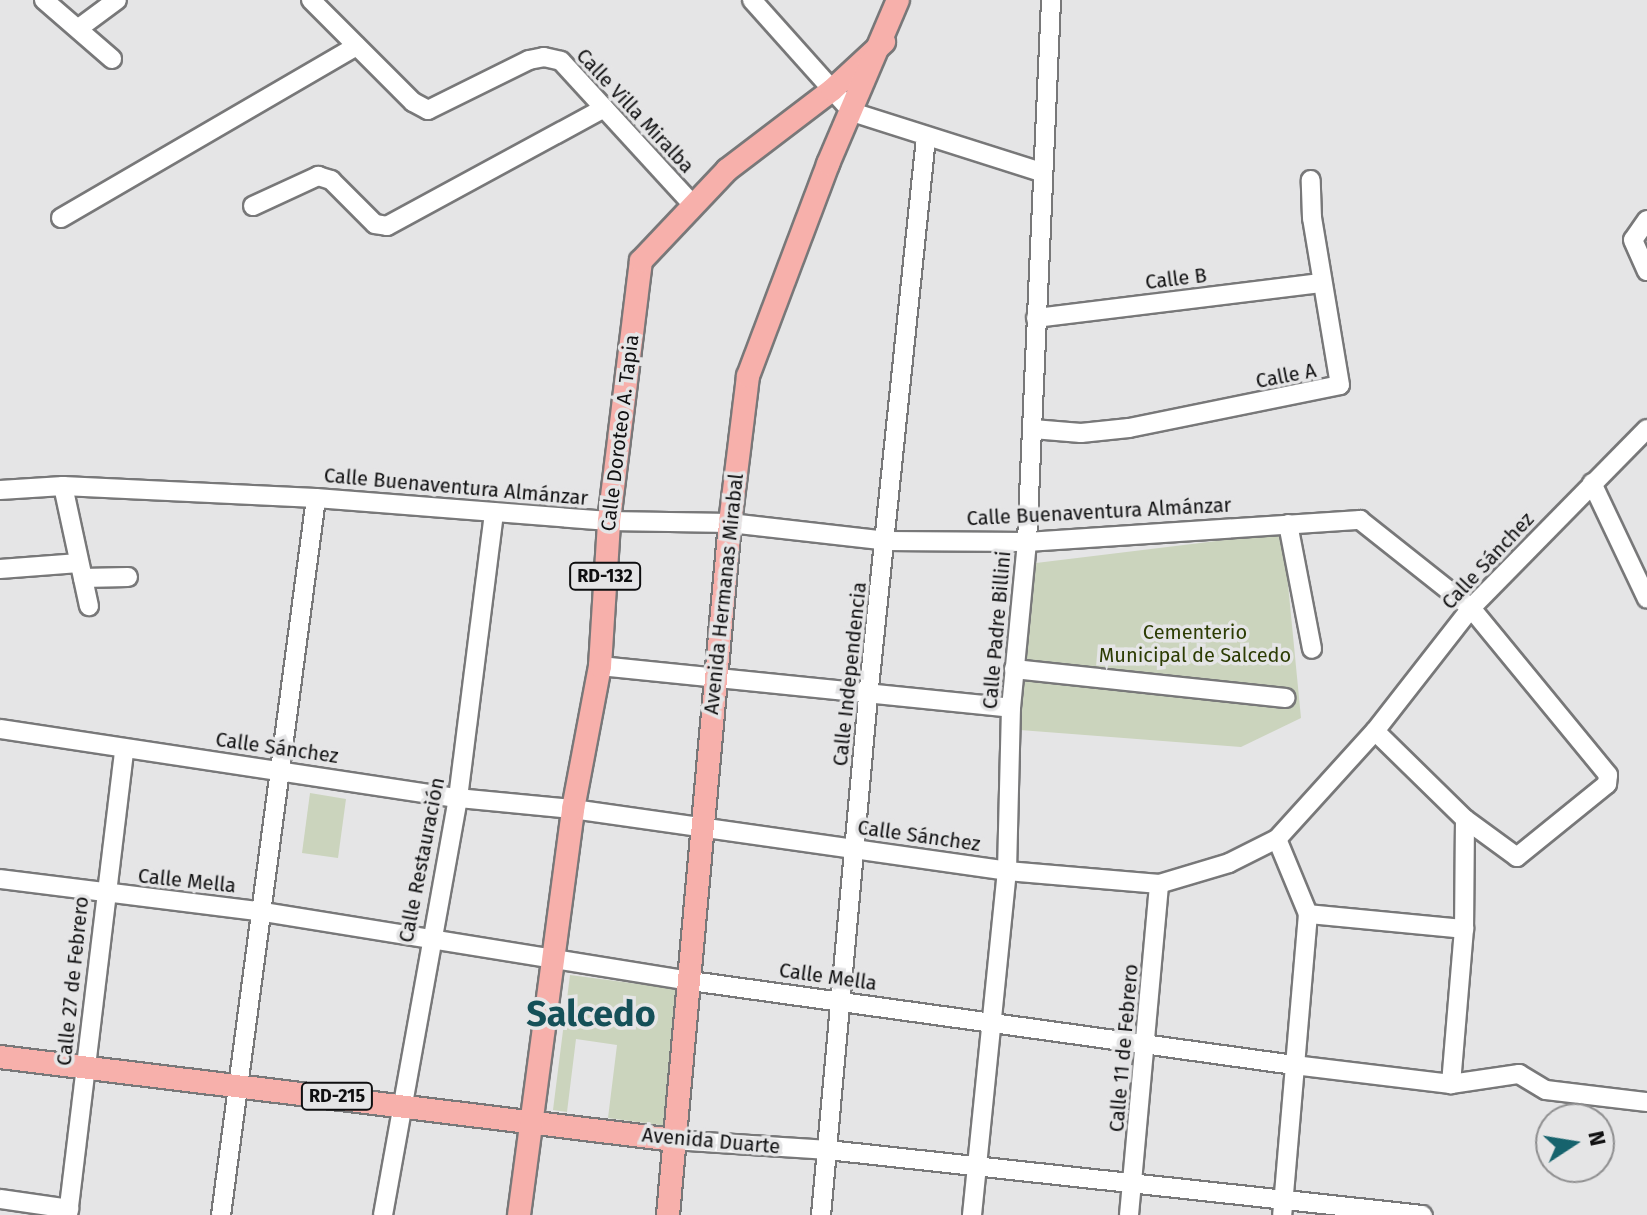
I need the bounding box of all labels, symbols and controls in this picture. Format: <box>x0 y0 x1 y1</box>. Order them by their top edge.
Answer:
street label: Calle Villa Miralba <box>571 44 699 178</box>
street label: Calle B <box>1144 263 1208 295</box>
street label: Calle Doroteo A. Tapia <box>596 333 644 533</box>
street label: Calle A <box>1254 358 1318 394</box>
street label: Calle Buenaventura Almánzar <box>323 463 589 511</box>
street label: Avenida Hermanas Mirabal <box>699 472 749 716</box>
street label: Calle Buenaventura Almánzar <box>966 493 1232 531</box>
street label: Calle Sánchez <box>1437 508 1539 614</box>
street label: Calle Padre Billini <box>978 550 1016 710</box>
road number: RD-132 <box>569 562 641 590</box>
street label: Calle Independencia <box>828 581 872 767</box>
park label: Cementerio Municipal de Salcedo <box>1099 620 1291 667</box>
street label: Calle Sánchez <box>214 728 340 768</box>
street label: Calle Restauración <box>394 775 450 945</box>
street label: Calle Sánchez <box>856 816 982 856</box>
street label: Calle Mella <box>137 864 237 898</box>
street label: Calle 27 de Febrero <box>52 895 94 1067</box>
street label: Calle Mella <box>778 958 878 996</box>
street label: Calle 11 de Febrero <box>1105 963 1143 1133</box>
district label: Salcedo <box>526 993 656 1037</box>
road number: RD-215 <box>299 1082 375 1110</box>
north arrow <box>1535 1103 1615 1183</box>
street label: Avenida Duarte <box>641 1123 781 1159</box>
text: N <box>1582 1128 1612 1148</box>

